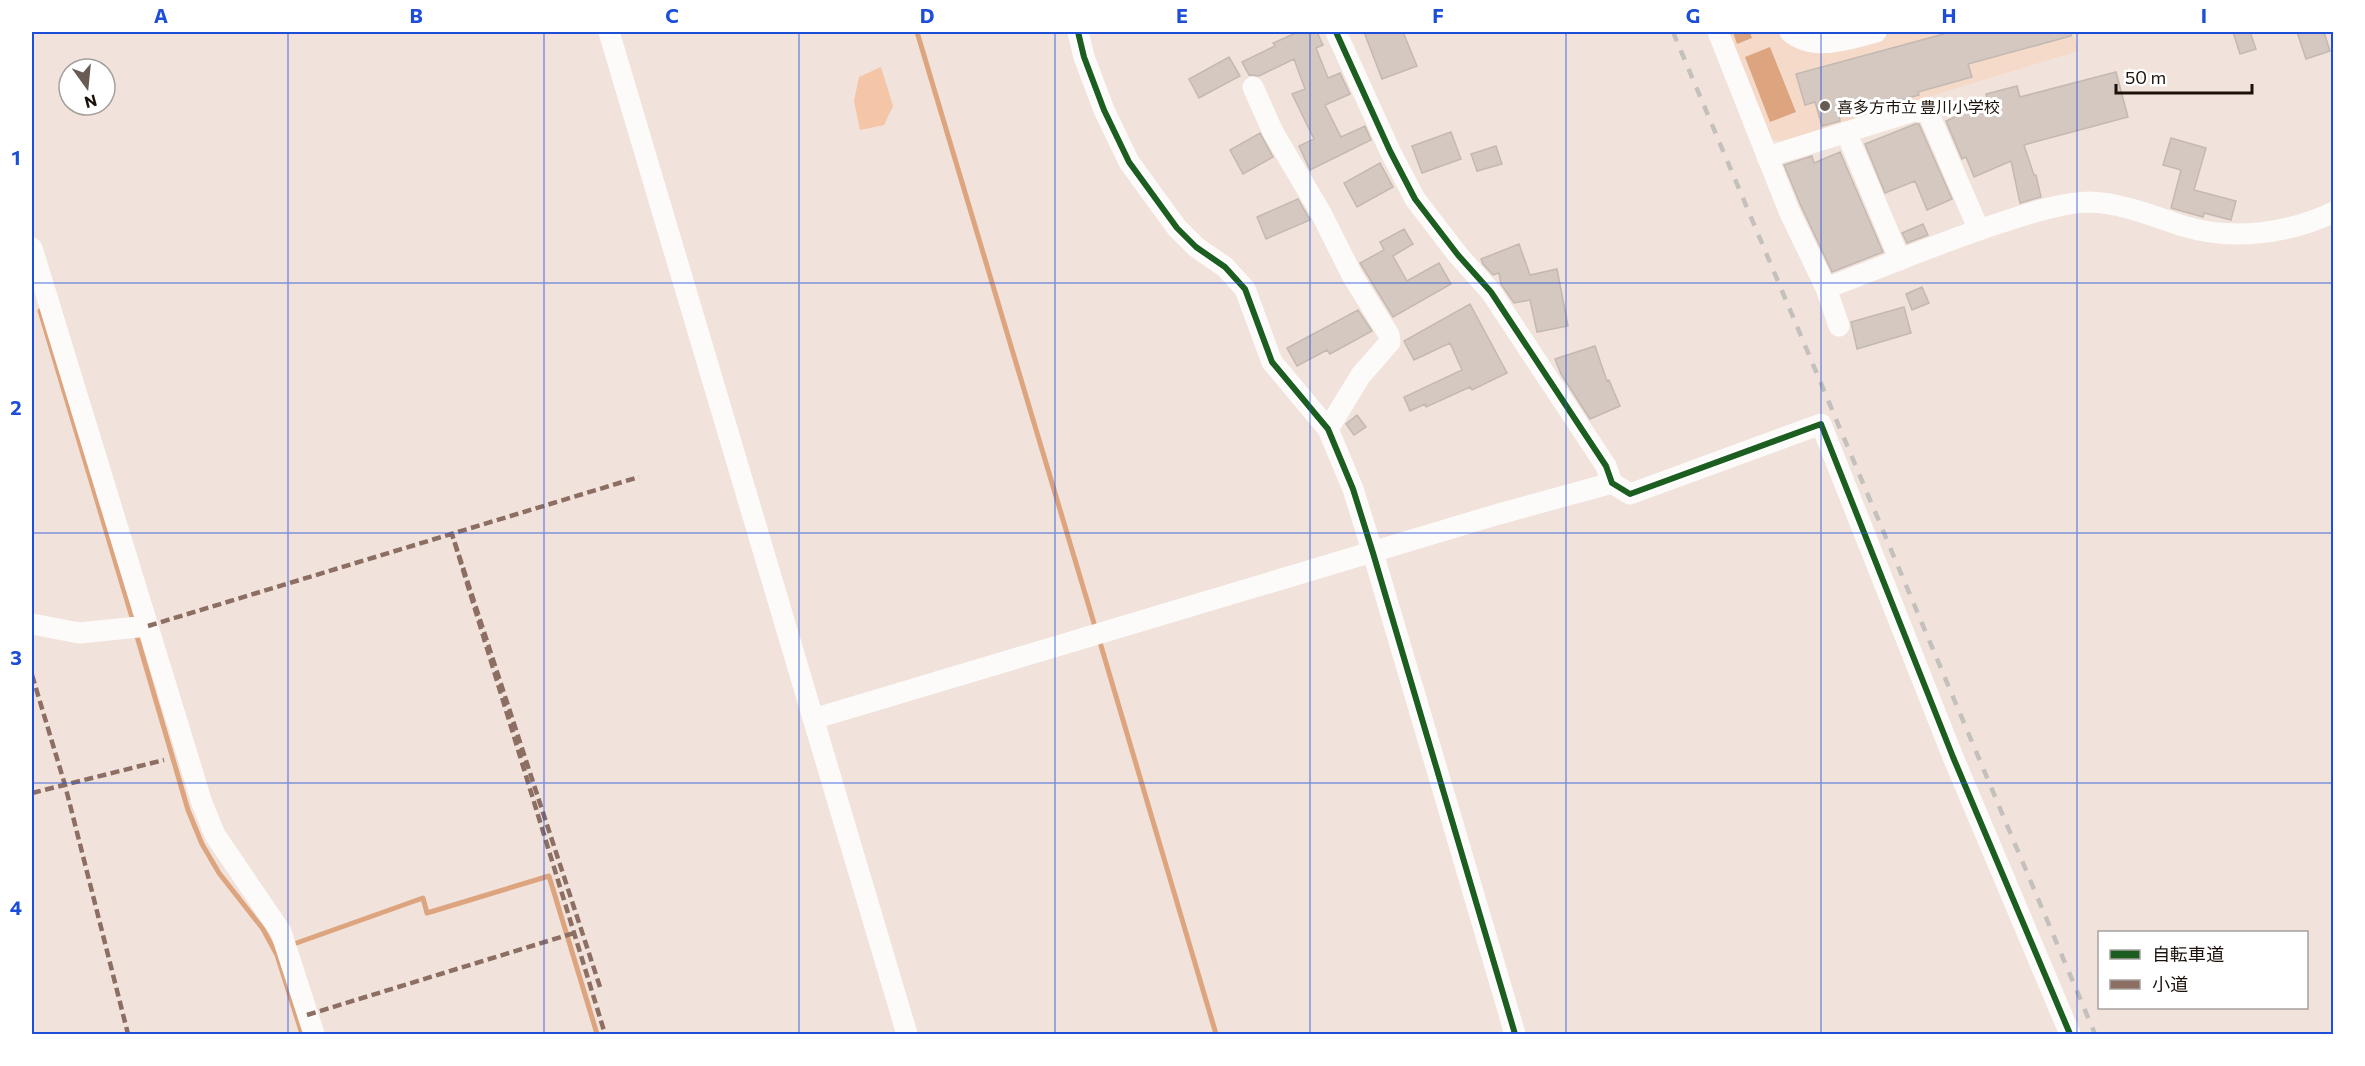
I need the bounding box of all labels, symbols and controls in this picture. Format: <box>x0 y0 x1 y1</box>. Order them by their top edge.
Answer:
text: A <box>154 3 168 27</box>
text: B <box>409 3 423 27</box>
text: C <box>665 3 679 27</box>
text: D <box>920 3 934 27</box>
text: E <box>1176 3 1188 27</box>
text: F <box>1432 3 1444 27</box>
text: G <box>1686 3 1700 27</box>
text: H <box>1942 3 1957 27</box>
text: I <box>2201 3 2207 27</box>
north arrow <box>57 57 117 117</box>
scale bar <box>2116 57 2252 95</box>
text: 50 m <box>2125 66 2166 88</box>
text: N <box>83 91 99 113</box>
place label: 喜多方市立 豊川小学校 <box>1837 97 2000 116</box>
marker: 喜多方市立 豊川小学校 <box>1818 99 1832 113</box>
text: 1 <box>11 145 21 169</box>
text: 2 <box>10 395 22 419</box>
text: 3 <box>10 645 22 669</box>
text: 4 <box>10 895 22 919</box>
legend <box>2098 931 2308 1009</box>
text: 自転車道 <box>2152 943 2224 965</box>
text: 小道 <box>2152 973 2188 995</box>

